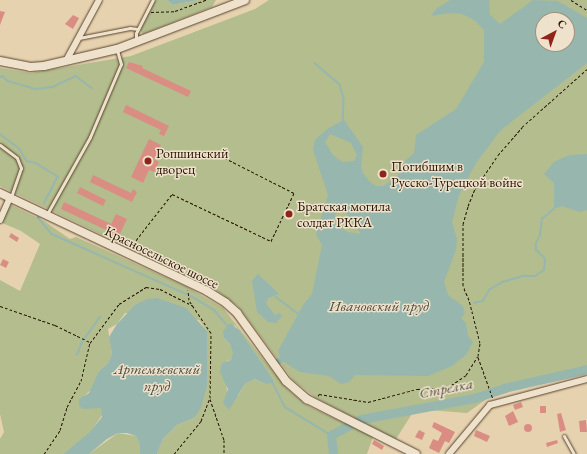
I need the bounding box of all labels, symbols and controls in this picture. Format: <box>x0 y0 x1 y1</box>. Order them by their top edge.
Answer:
north arrow <box>535 12 575 52</box>
text: С <box>555 16 570 32</box>
place label: Ропшинский дворец <box>156 145 228 178</box>
marker: Ропшинский дворец <box>143 156 153 166</box>
place label: Погибшим в Русско-Турецкой войне <box>391 158 522 190</box>
marker: Погибшим в Русско-Турецкой войне <box>378 169 388 179</box>
place label: Братская могила солдат РККА <box>297 198 390 230</box>
marker: Братская могила солдат РККА <box>284 209 294 219</box>
street label: Красносельское шоссе <box>102 222 222 292</box>
water label: Ивановский пруд <box>329 297 429 315</box>
water label: Артемьевский пруд <box>114 359 200 394</box>
water label: Стрелка <box>417 374 475 402</box>

